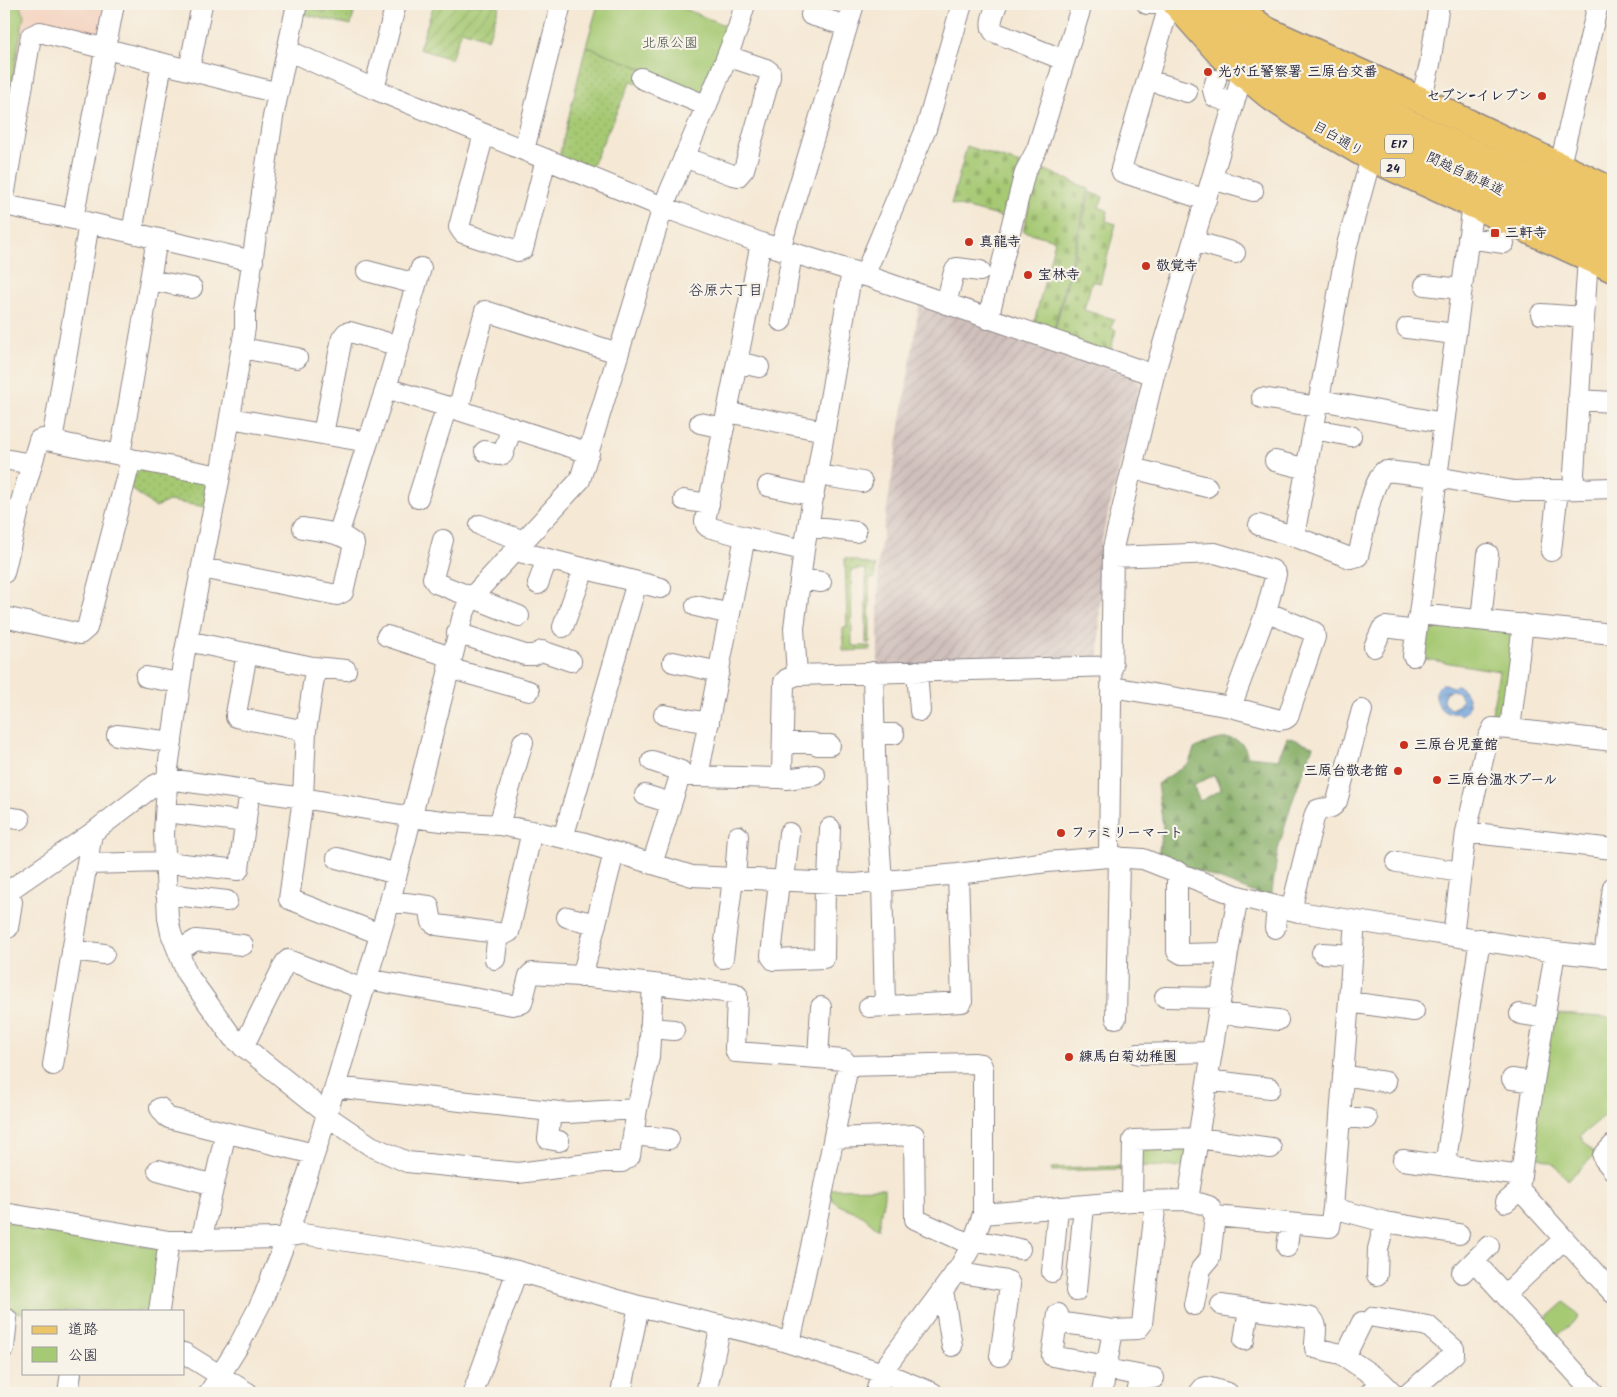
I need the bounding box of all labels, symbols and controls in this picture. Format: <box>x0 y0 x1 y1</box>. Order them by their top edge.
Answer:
park label: 北原公園 <box>642 32 698 54</box>
place label: 光が丘警察署 三原台交番 <box>1218 61 1377 83</box>
marker: 光が丘警察署 三原台交番 <box>1202 66 1214 78</box>
place label: セブン-イレブン <box>1427 85 1532 107</box>
marker: セブン-イレブン <box>1536 90 1548 102</box>
street label: 目白通り <box>1308 115 1368 163</box>
road number: E17 <box>1385 134 1413 154</box>
street label: 関越自動車道 <box>1422 146 1508 202</box>
road number: 24 <box>1380 158 1406 178</box>
place label: 三軒寺 <box>1505 222 1547 244</box>
marker: 三軒寺 <box>1489 227 1501 239</box>
place label: 真龍寺 <box>979 231 1021 253</box>
marker: 真龍寺 <box>963 236 975 248</box>
place label: 敬覚寺 <box>1156 255 1198 277</box>
marker: 敬覚寺 <box>1140 260 1152 272</box>
place label: 宝林寺 <box>1038 264 1080 286</box>
marker: 宝林寺 <box>1022 269 1034 281</box>
district label: 谷原六丁目 <box>688 279 764 303</box>
place label: 三原台児童館 <box>1414 734 1498 756</box>
marker: 三原台児童館 <box>1398 739 1410 751</box>
place label: 三原台敬老館 <box>1304 760 1388 782</box>
marker: 三原台敬老館 <box>1392 765 1404 777</box>
place label: 三原台温水プール <box>1447 769 1558 791</box>
marker: 三原台温水プール <box>1431 774 1443 786</box>
place label: ファミリーマート <box>1071 822 1184 844</box>
marker: ファミリーマート <box>1055 827 1067 839</box>
place label: 練馬白菊幼稚園 <box>1079 1046 1177 1068</box>
marker: 練馬白菊幼稚園 <box>1063 1051 1075 1063</box>
legend <box>22 1310 185 1374</box>
text: 道路 <box>68 1318 98 1342</box>
text: 公園 <box>68 1344 98 1368</box>

